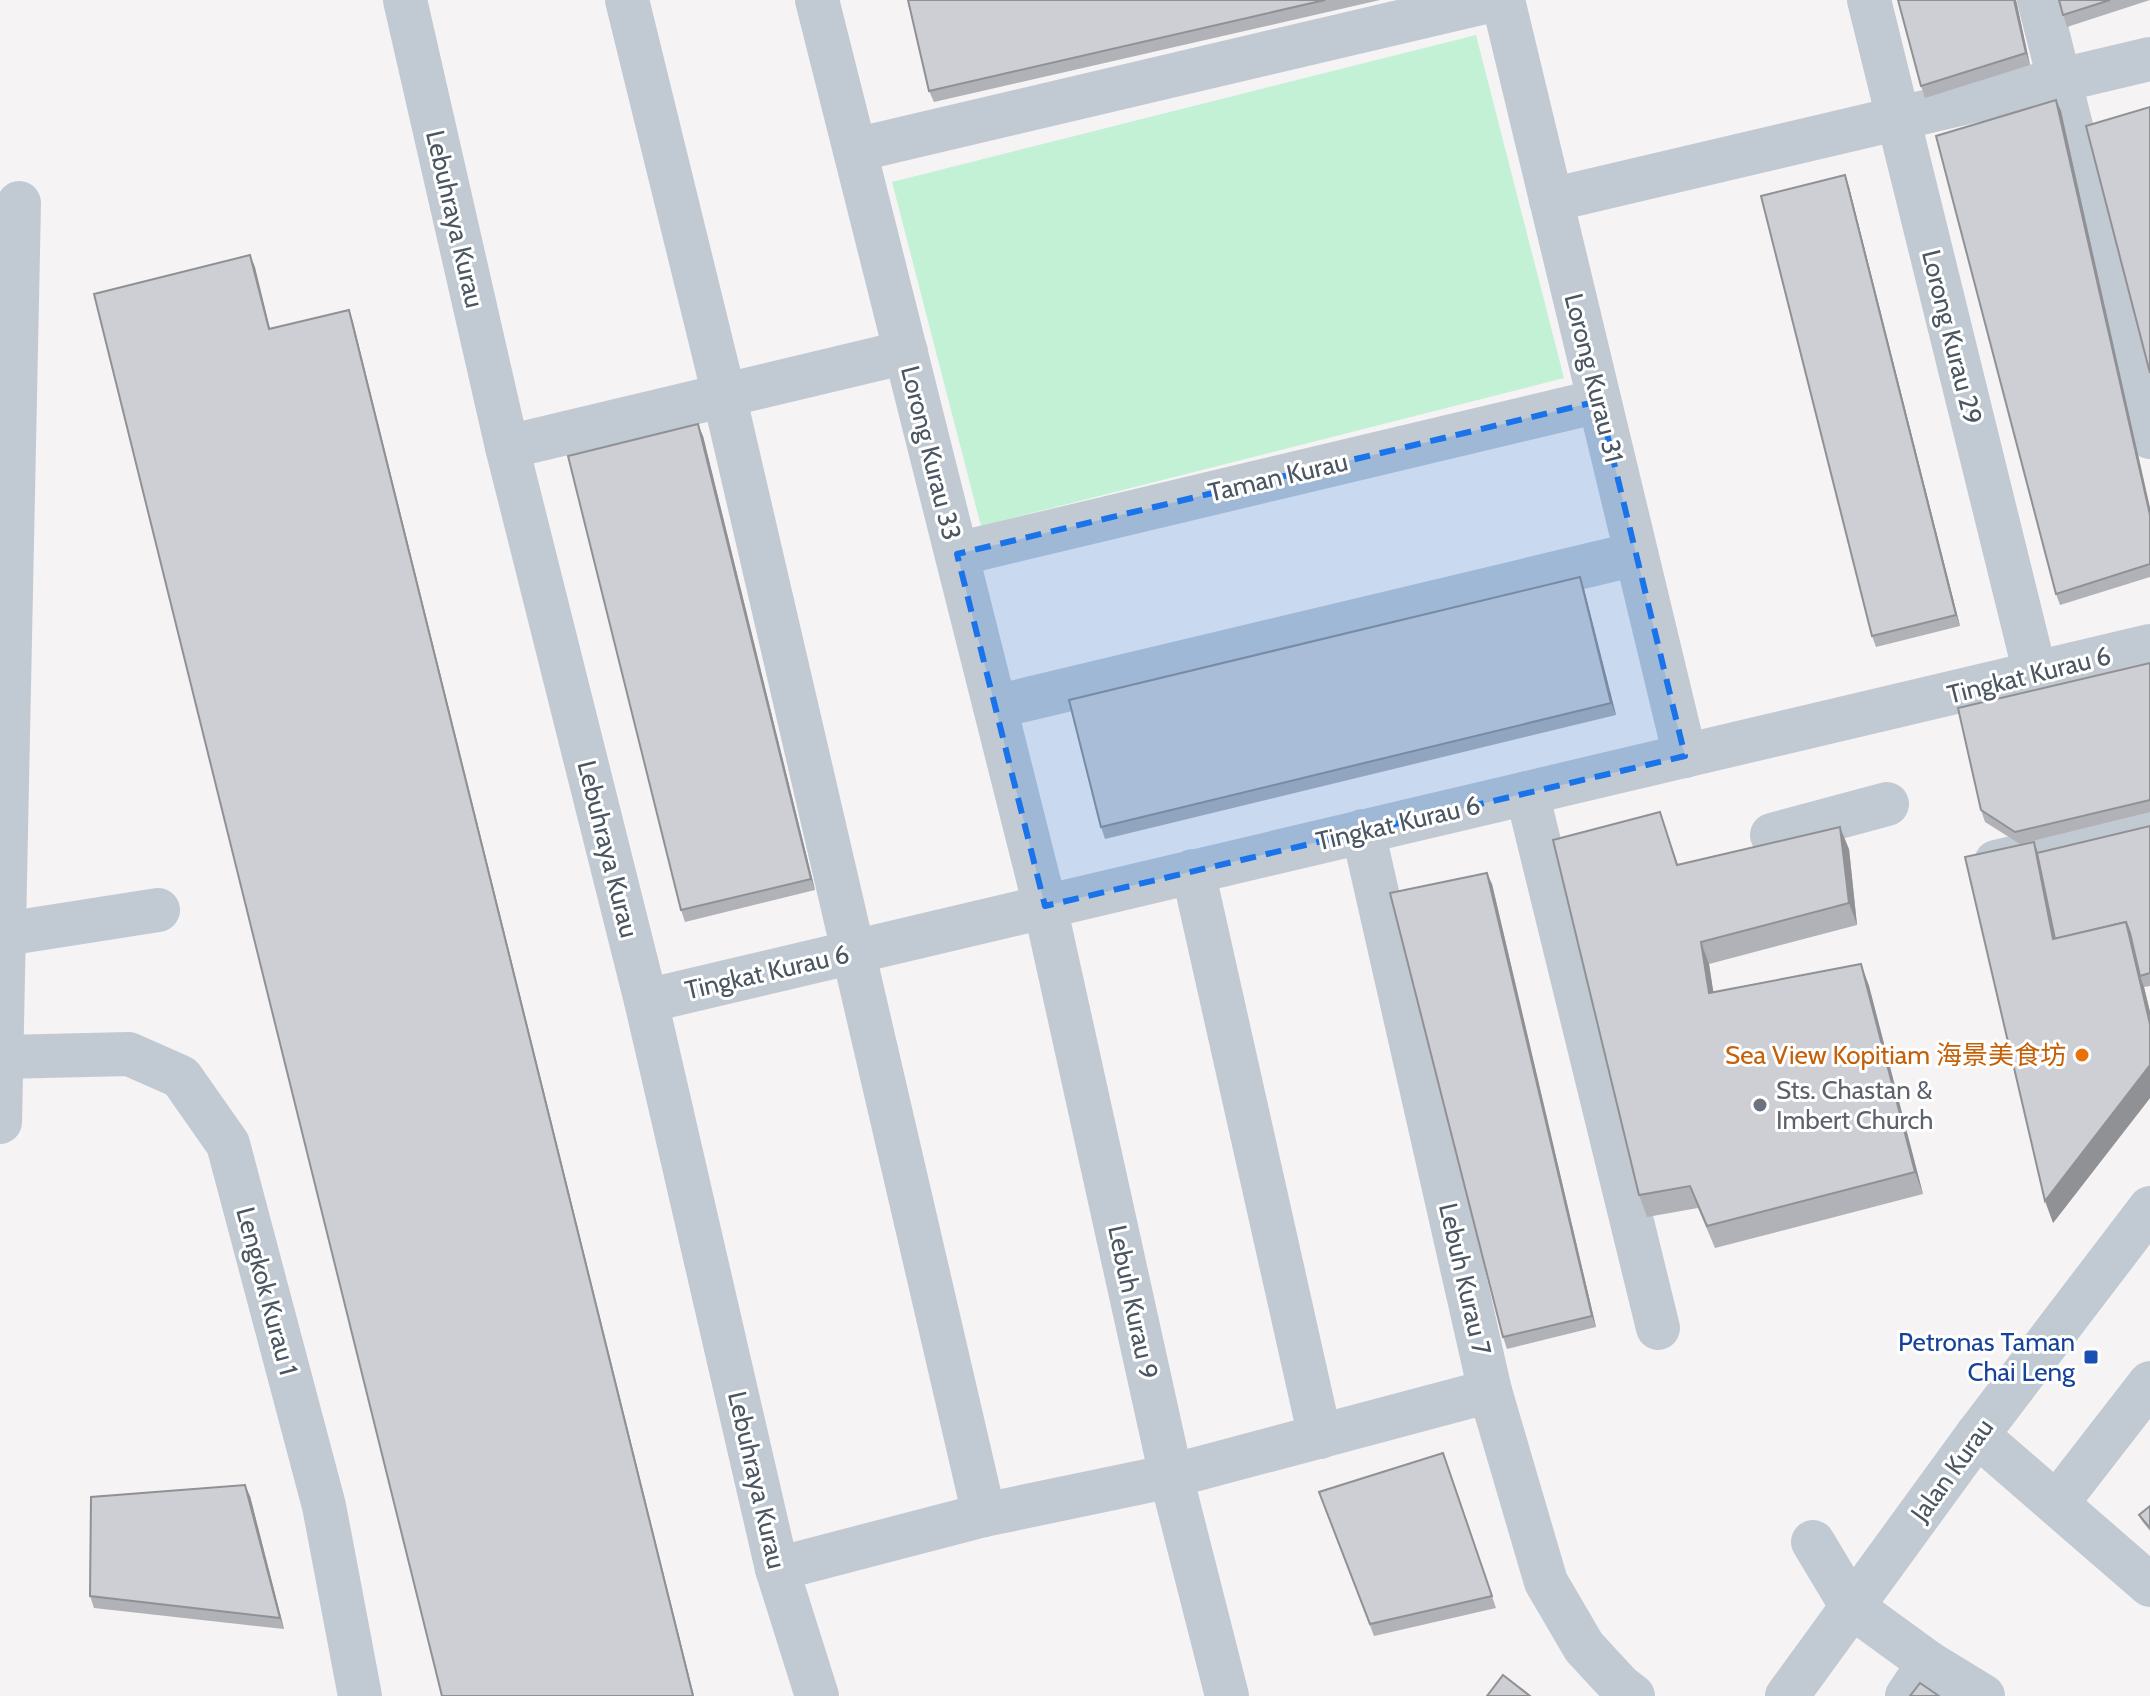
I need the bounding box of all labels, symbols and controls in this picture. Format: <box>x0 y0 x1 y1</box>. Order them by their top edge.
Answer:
street label: Lebuhraya Kurau <box>419 127 491 311</box>
street label: Lorong Kurau 29 <box>1915 246 1989 428</box>
street label: Lorong Kurau 31 <box>1558 290 1630 466</box>
street label: Lorong Kurau 33 <box>894 363 968 543</box>
street label: Taman Kurau <box>1205 445 1351 509</box>
street label: Tingkat Kurau 6 <box>1944 639 2114 711</box>
street label: Lebuhraya Kurau <box>571 757 645 941</box>
street label: Tingkat Kurau 6 <box>1313 789 1483 857</box>
street label: Tingkat Kurau 6 <box>682 938 852 1006</box>
place label: Sea View Kopitiam 海景美食坊 <box>1725 1039 2066 1071</box>
marker: Sea View Kopitiam 海景美食坊 <box>2073 1046 2091 1064</box>
place label: Sts. Chastan & Imbert Church <box>1776 1074 1933 1136</box>
marker: Sts. Chastan & Imbert Church <box>1751 1096 1769 1114</box>
street label: Lebuh Kurau 7 <box>1432 1200 1498 1358</box>
street label: Lengkok Kurau 1 <box>229 1203 305 1379</box>
street label: Lebuh Kurau 9 <box>1101 1222 1165 1382</box>
place label: Petronas Taman Chai Leng <box>1898 1326 2076 1388</box>
marker: Petronas Taman Chai Leng <box>2082 1348 2100 1366</box>
street label: Lebuhraya Kurau <box>721 1388 793 1572</box>
street label: Jalan Kurau <box>1903 1412 2000 1529</box>

